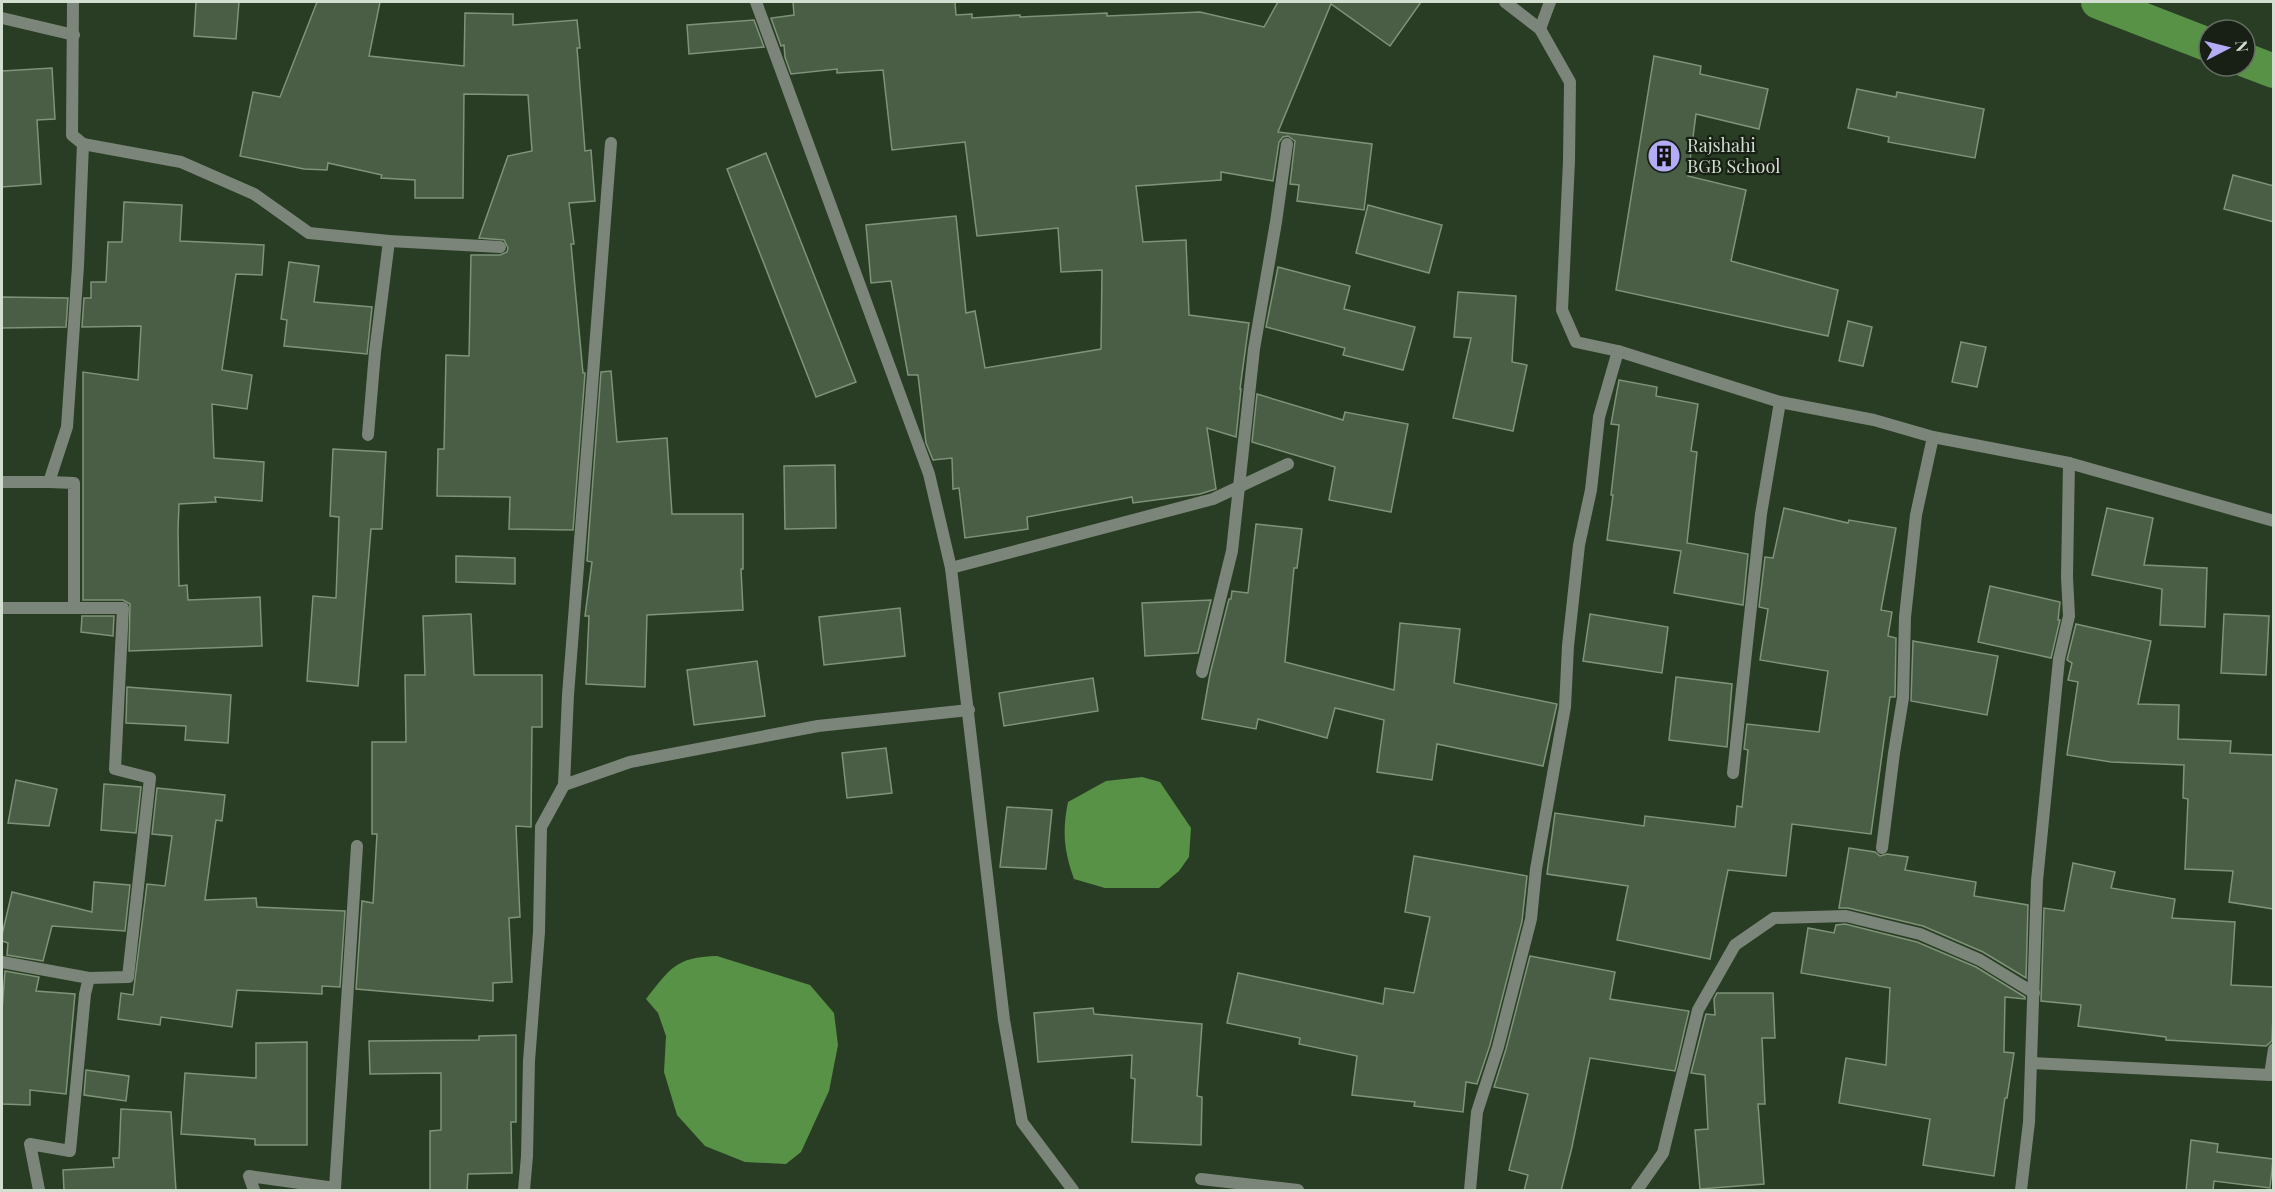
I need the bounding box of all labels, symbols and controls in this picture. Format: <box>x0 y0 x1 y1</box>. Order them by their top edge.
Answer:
north arrow <box>2197 18 2257 78</box>
text: N <box>2231 39 2254 54</box>
place label: Rajshahi BGB School <box>1687 133 1780 178</box>
building icon: Rajshahi BGB School <box>1646 138 1682 174</box>

